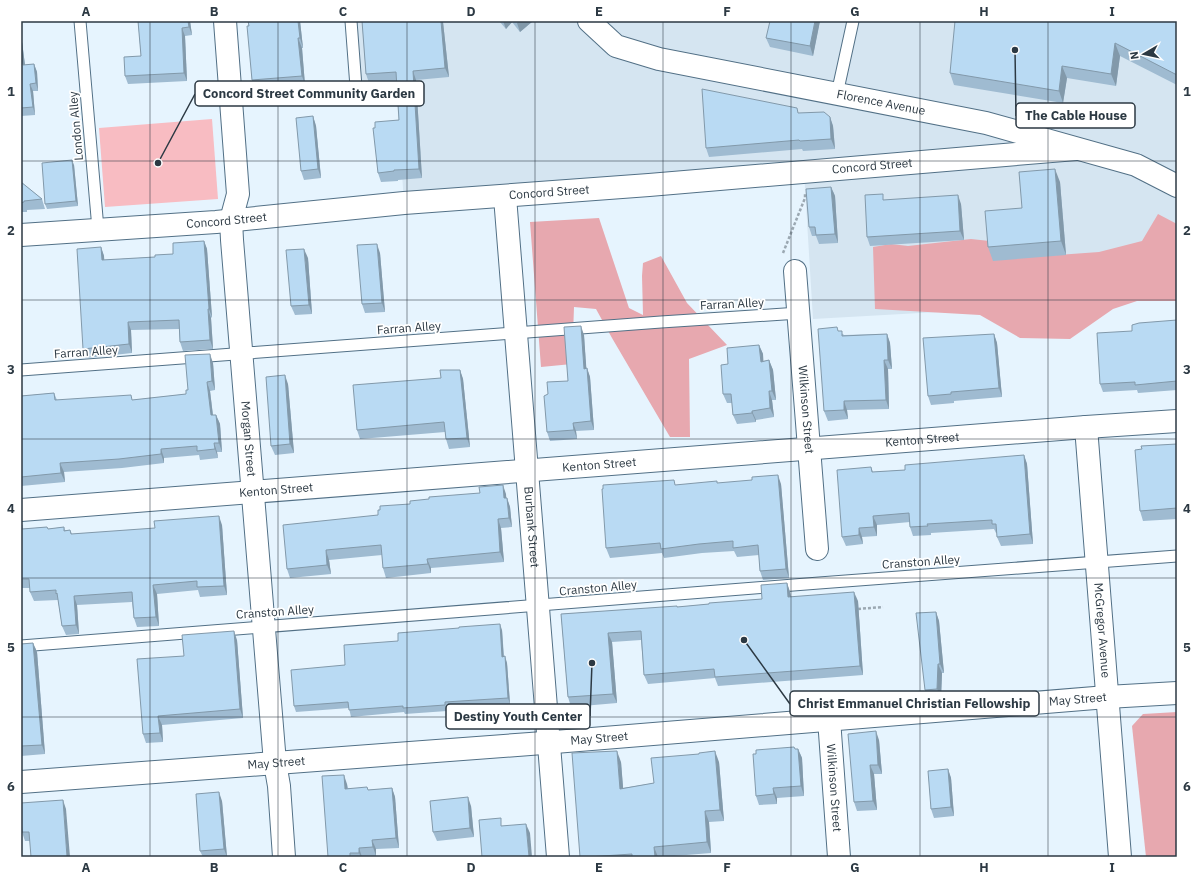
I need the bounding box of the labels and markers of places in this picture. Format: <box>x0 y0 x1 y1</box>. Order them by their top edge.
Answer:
callout: Concord Street Community Garden <box>195 81 424 106</box>
callout: The Cable House <box>1016 103 1135 128</box>
callout: Christ Emmanuel Christian Fellowship <box>790 691 1039 716</box>
callout: Destiny Youth Center <box>446 704 590 729</box>

